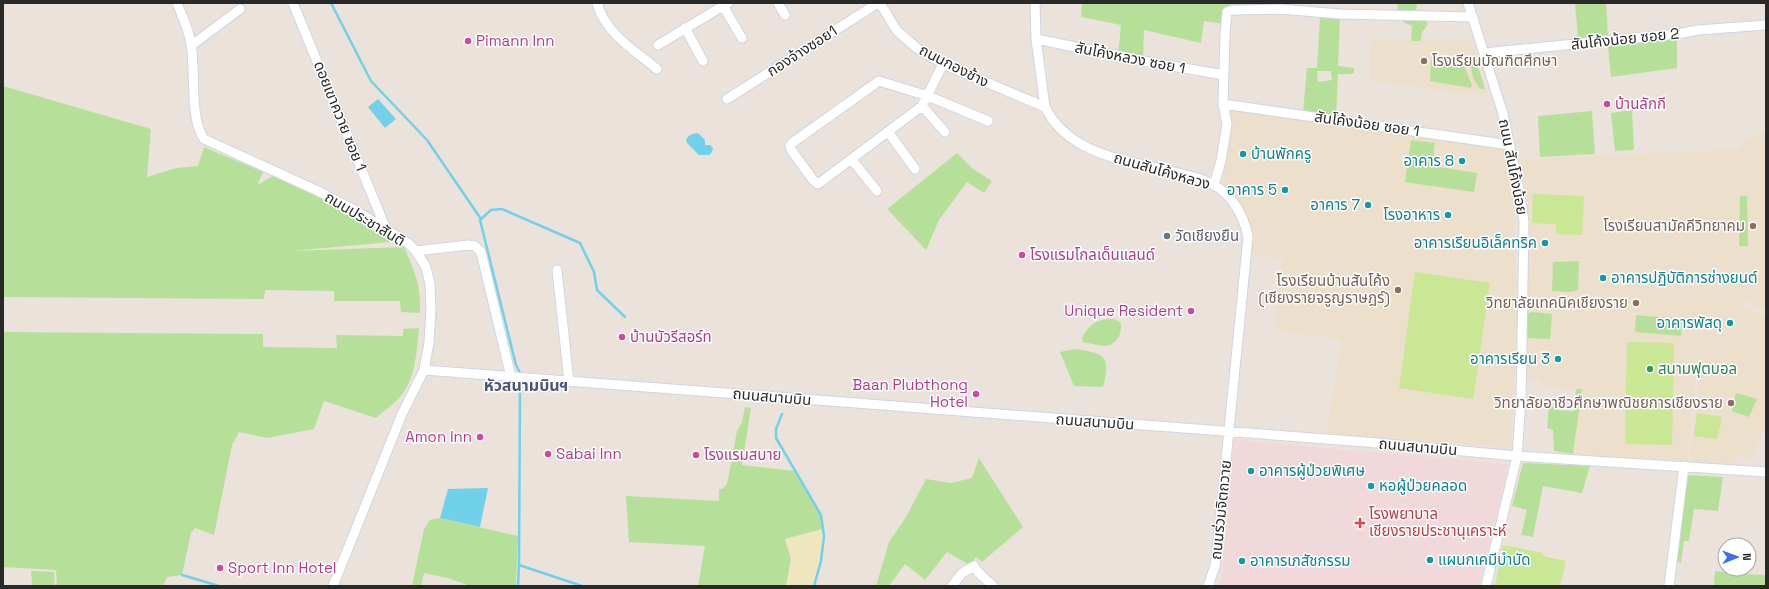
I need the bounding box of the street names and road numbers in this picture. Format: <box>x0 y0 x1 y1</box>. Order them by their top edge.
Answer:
street label: กองจ้างซอย1 <box>763 21 840 80</box>
street label: สันโค้งน้อย ซอย 2 <box>1570 23 1680 54</box>
street label: สันโค้งหลวง ซอย 1 <box>1073 37 1187 78</box>
street label: ถนนกองช้าง <box>916 40 992 91</box>
street label: ดอยเขาควาย ซอย 1 <box>310 58 371 173</box>
street label: สันโค้งน้อย ซอย 1 <box>1313 107 1421 140</box>
street label: ถนน สันโค้งน้อย <box>1495 117 1532 217</box>
street label: ถนนสันโค้งหลวง <box>1112 148 1213 193</box>
street label: ถนนประชาสันติ <box>322 187 409 250</box>
street label: ถนนสนามบิน <box>732 384 812 409</box>
street label: ถนนสนามบิน <box>1055 409 1135 434</box>
street label: ถนนสนามบิน <box>1378 434 1458 459</box>
street label: ถนนร่วมจิตถวาย <box>1206 459 1235 561</box>

